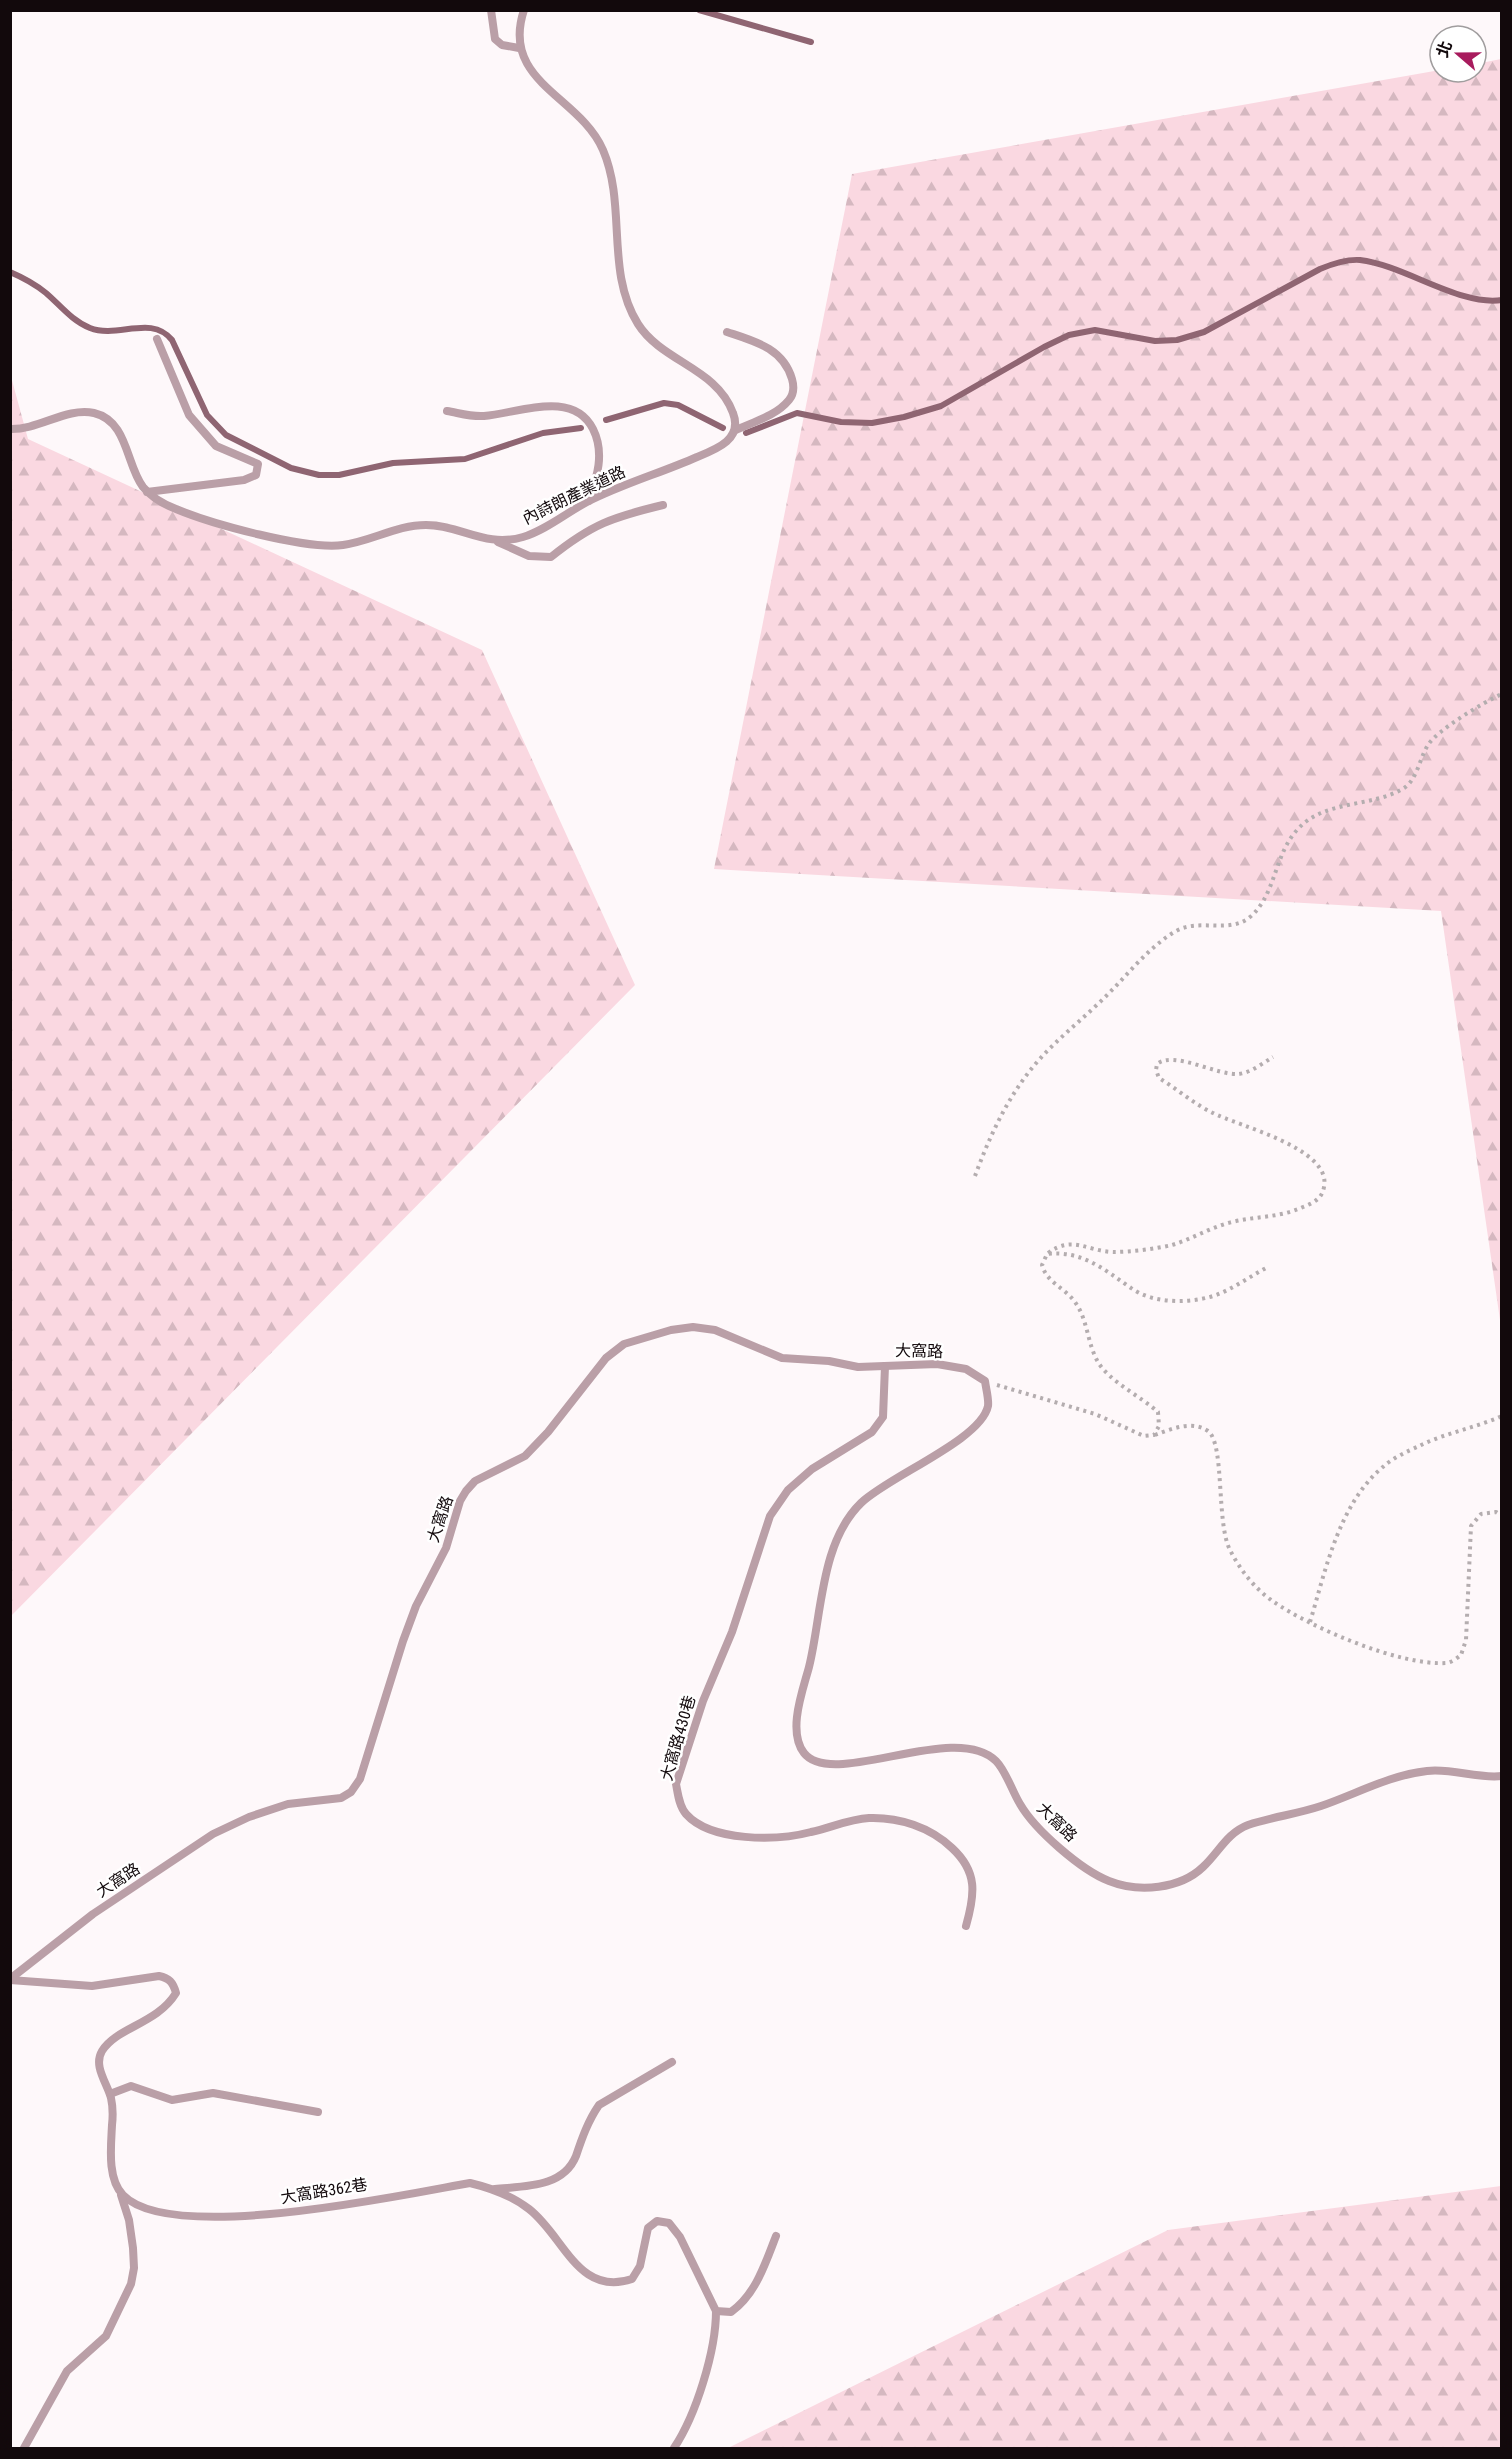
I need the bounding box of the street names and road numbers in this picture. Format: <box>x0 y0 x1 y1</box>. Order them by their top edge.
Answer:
street label: 內詩朗產業道路 <box>519 462 629 528</box>
street label: 大窩路 <box>895 1341 943 1361</box>
street label: 大窩路 <box>423 1493 457 1545</box>
street label: 大窩路430巷 <box>657 1693 699 1783</box>
street label: 大窩路 <box>1033 1798 1081 1846</box>
street label: 大窩路 <box>93 1859 143 1901</box>
street label: 大窩路362巷 <box>279 2175 369 2207</box>

